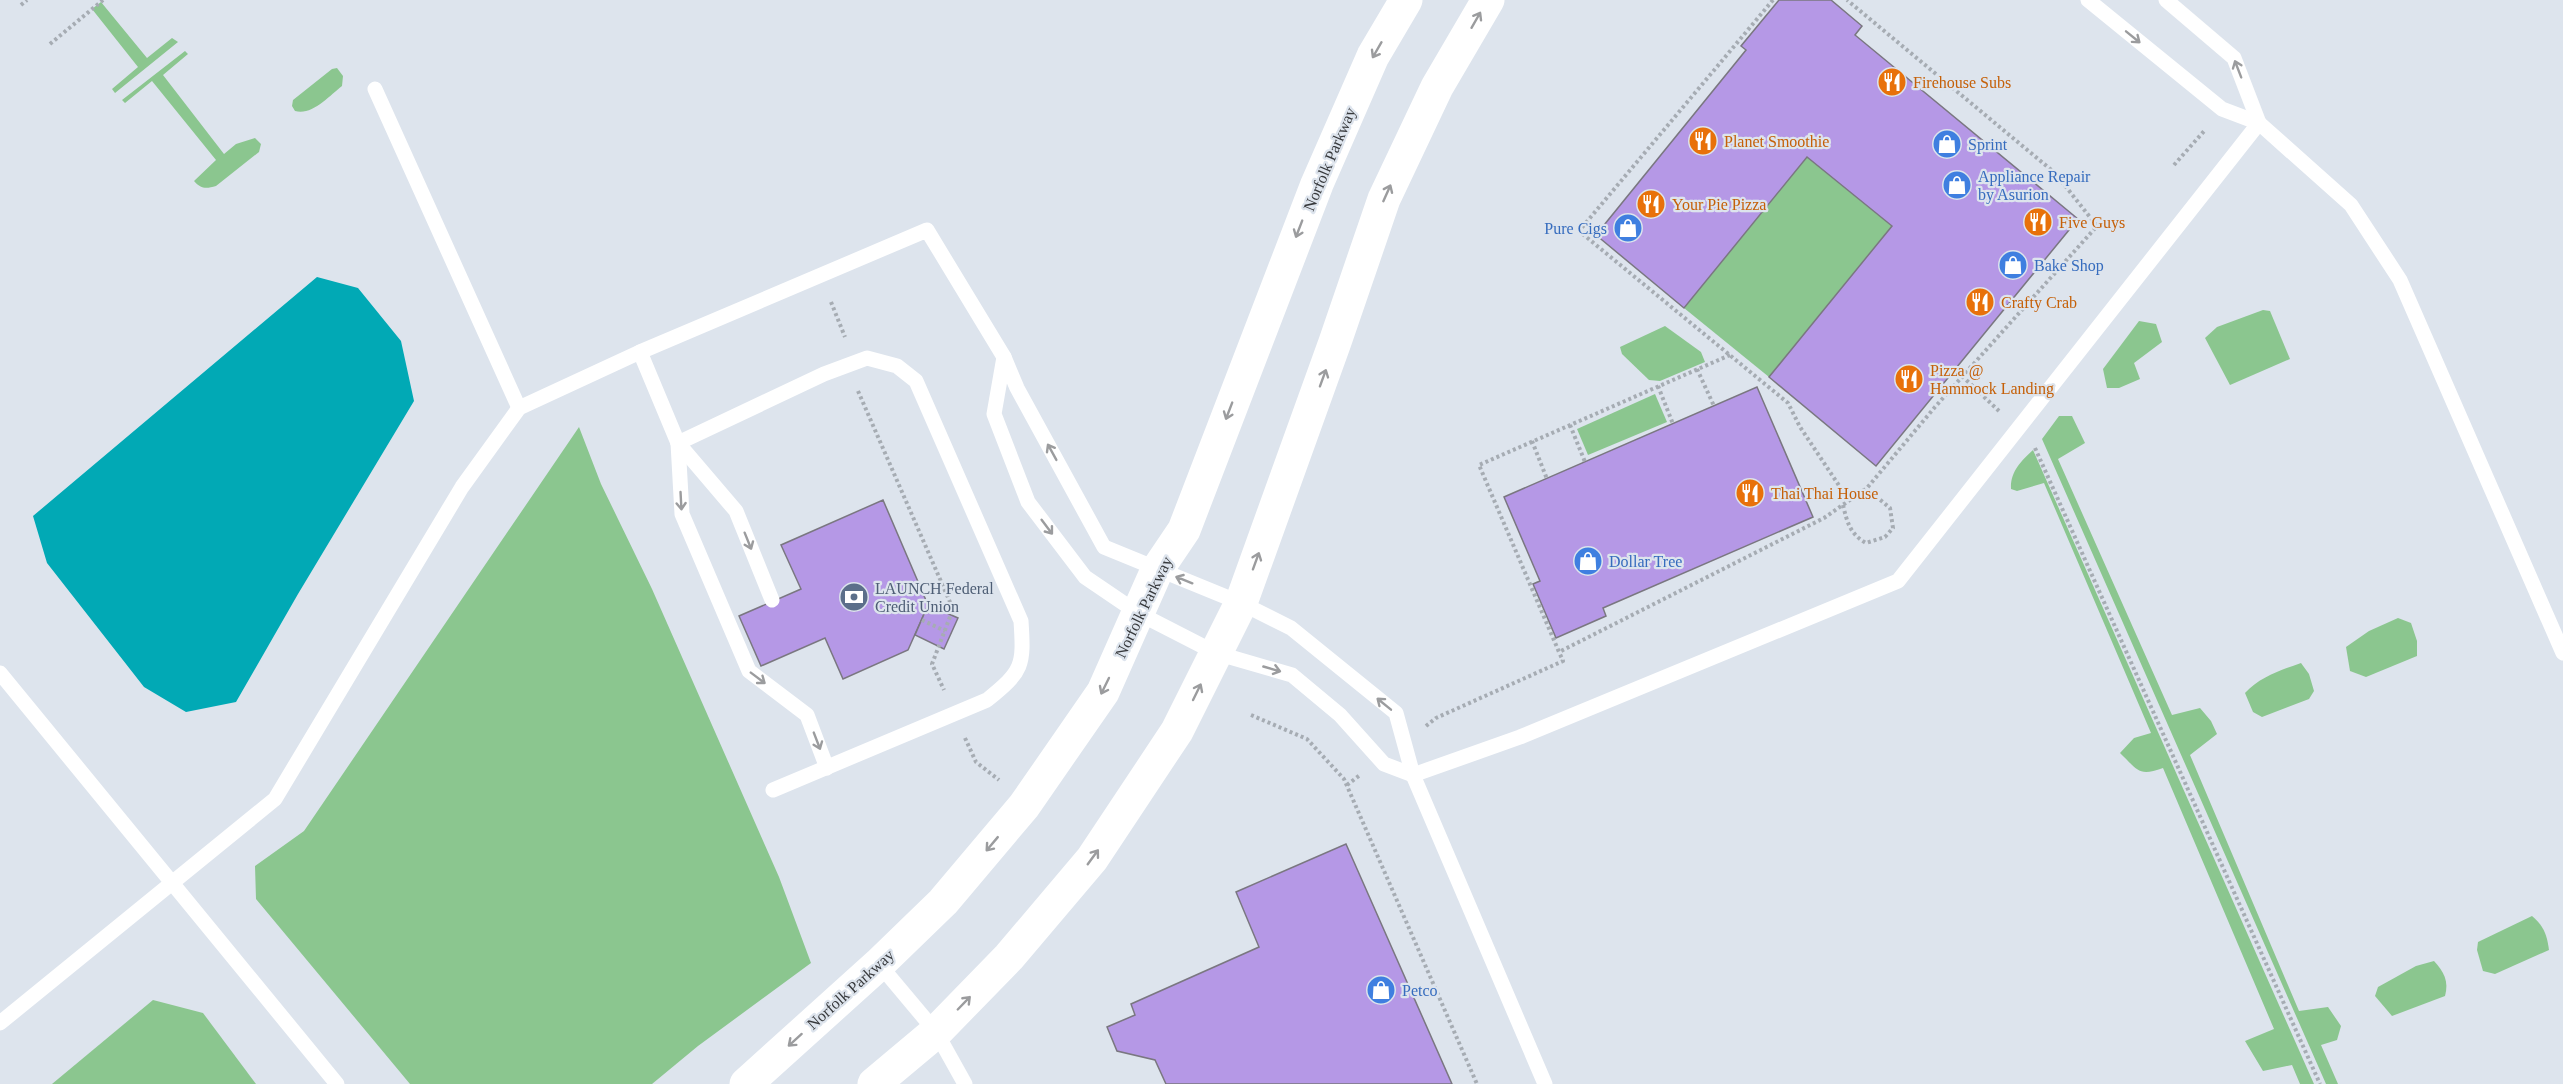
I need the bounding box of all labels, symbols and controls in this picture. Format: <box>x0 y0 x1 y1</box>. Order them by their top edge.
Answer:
one-way arrow <box>1470 12 1482 29</box>
one-way arrow <box>2125 30 2141 43</box>
one-way arrow <box>1370 41 1382 58</box>
one-way arrow <box>2232 60 2243 78</box>
restaurant icon: Firehouse Subs <box>1876 66 1908 98</box>
place label: Firehouse Subs <box>1913 74 2011 91</box>
street label: Norfolk Parkway <box>1300 105 1360 214</box>
restaurant icon: Planet Smoothie <box>1687 125 1719 157</box>
shop icon: Sprint <box>1931 128 1963 160</box>
place label: Planet Smoothie <box>1724 133 1829 150</box>
place label: Sprint <box>1968 136 2008 154</box>
place label: Appliance Repair by Asurion <box>1978 168 2091 204</box>
shop icon: Appliance Repair by Asurion <box>1941 169 1973 201</box>
one-way arrow <box>1381 185 1393 203</box>
restaurant icon: Your Pie Pizza <box>1635 188 1667 220</box>
place label: Your Pie Pizza <box>1672 196 1766 213</box>
restaurant icon: Five Guys <box>2022 206 2054 238</box>
shop icon: Pure Cigs <box>1612 212 1644 244</box>
place label: Five Guys <box>2059 214 2125 232</box>
one-way arrow <box>1293 219 1304 238</box>
place label: Pure Cigs <box>1544 220 1607 238</box>
shop icon: Bake Shop <box>1997 249 2029 281</box>
place label: Bake Shop <box>2034 257 2104 275</box>
restaurant icon: Crafty Crab <box>1964 286 1996 318</box>
place label: Crafty Crab <box>2001 294 2077 312</box>
place label: Pizza @ Hammock Landing <box>1930 362 2054 398</box>
restaurant icon: Pizza @ Hammock Landing <box>1893 363 1925 395</box>
one-way arrow <box>1318 369 1329 387</box>
one-way arrow <box>1223 401 1234 420</box>
one-way arrow <box>1046 444 1058 461</box>
restaurant icon: Thai Thai House <box>1734 477 1766 509</box>
place label: Thai Thai House <box>1771 485 1878 502</box>
one-way arrow <box>676 491 687 510</box>
one-way arrow <box>1041 519 1054 535</box>
one-way arrow <box>743 531 754 550</box>
shop icon: Dollar Tree <box>1572 545 1604 577</box>
one-way arrow <box>1252 552 1263 571</box>
place label: Dollar Tree <box>1609 553 1682 570</box>
street label: Norfolk Parkway <box>1112 554 1176 661</box>
one-way arrow <box>1175 574 1194 585</box>
place label: LAUNCH Federal Credit Union <box>875 580 994 615</box>
bank icon: LAUNCH Federal Credit Union <box>838 581 870 613</box>
one-way arrow <box>1262 664 1281 675</box>
one-way arrow <box>750 671 766 684</box>
one-way arrow <box>1099 676 1110 694</box>
one-way arrow <box>1191 684 1203 702</box>
one-way arrow <box>1376 697 1392 710</box>
one-way arrow <box>812 731 823 750</box>
one-way arrow <box>985 836 999 851</box>
one-way arrow <box>1086 849 1099 865</box>
street label: Norfolk Parkway <box>804 946 898 1033</box>
shop icon: Petco <box>1365 974 1397 1006</box>
place label: Petco <box>1402 982 1438 999</box>
one-way arrow <box>957 996 972 1011</box>
one-way arrow <box>787 1033 802 1048</box>

